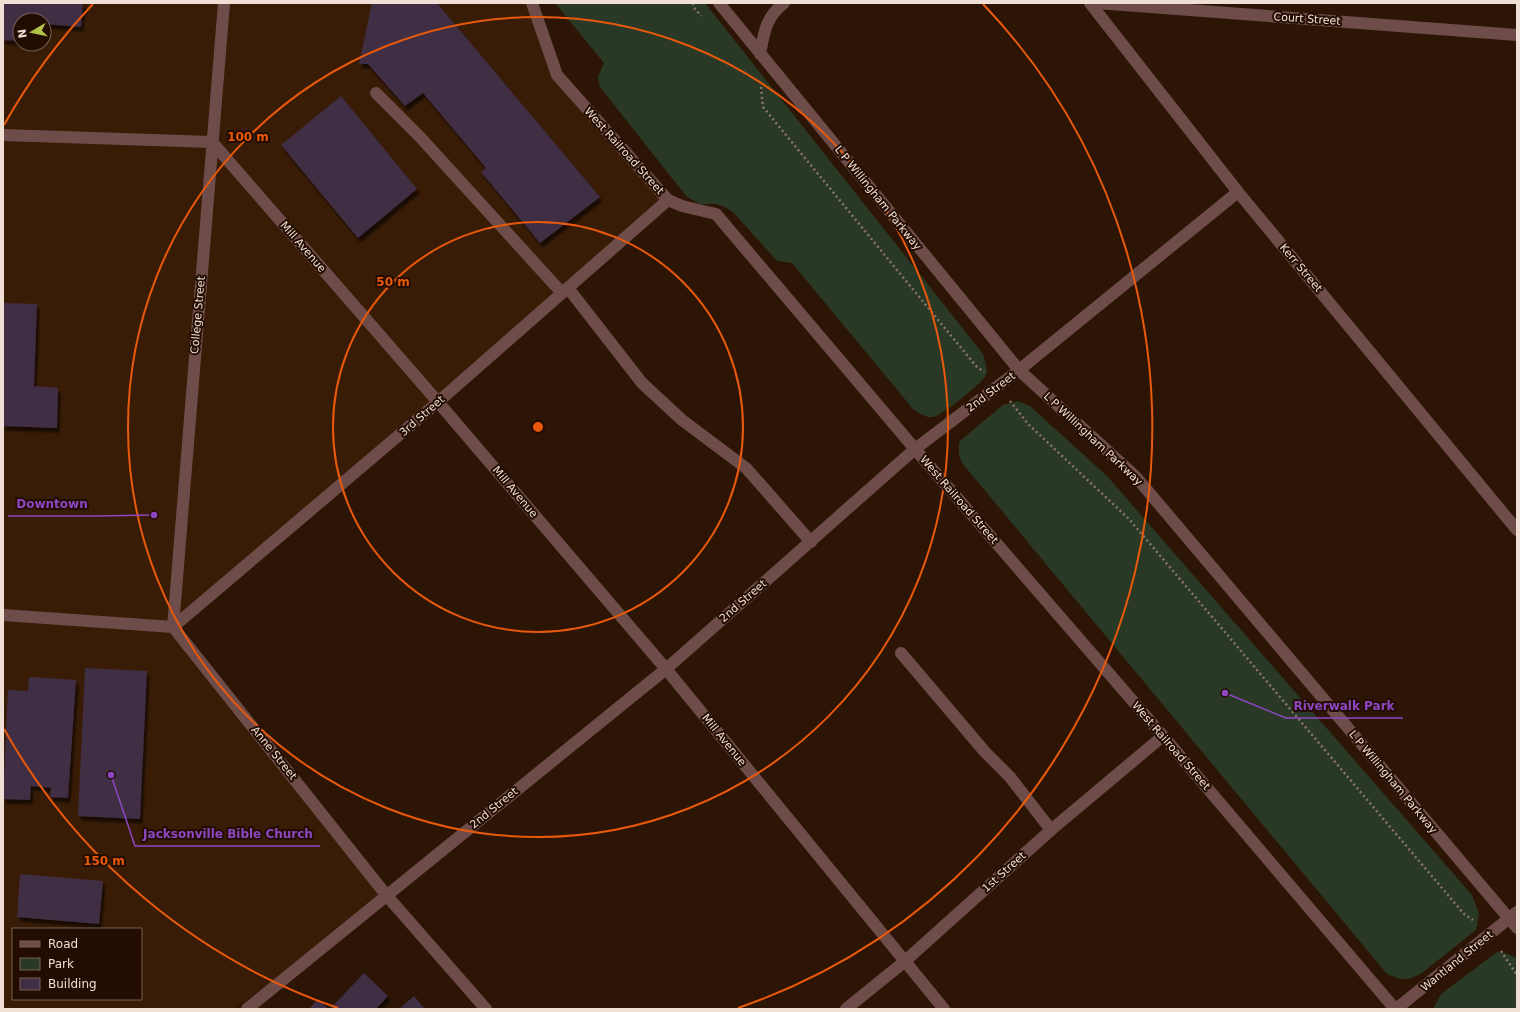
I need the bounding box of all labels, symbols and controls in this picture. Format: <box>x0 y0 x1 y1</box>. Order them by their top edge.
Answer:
street label: Court Street <box>1273 10 1342 28</box>
north arrow <box>12 12 52 52</box>
text: N <box>15 28 30 39</box>
street label: West Railroad Street <box>582 105 667 198</box>
text: 100 m <box>227 130 269 144</box>
street label: L P Willingham Parkway <box>832 143 924 253</box>
street label: Mill Avenue <box>277 219 329 275</box>
street label: Kerr Street <box>1277 241 1325 295</box>
street label: College Street <box>188 275 208 354</box>
text: 50 m <box>376 275 410 289</box>
street label: 2nd Street <box>964 369 1019 415</box>
street label: L P Willingham Parkway <box>1041 390 1146 489</box>
street label: 3rd Street <box>397 393 448 439</box>
centre of rings <box>531 420 545 434</box>
street label: West Railroad Street <box>917 453 1001 547</box>
street label: Mill Avenue <box>490 464 540 520</box>
callout: Downtown <box>8 492 96 516</box>
text: Downtown <box>16 497 88 511</box>
street label: 2nd Street <box>717 577 770 625</box>
callout: Riverwalk Park <box>1286 694 1403 718</box>
street label: West Railroad Street <box>1129 699 1213 793</box>
text: Riverwalk Park <box>1293 699 1396 713</box>
street label: Mill Avenue <box>699 711 749 769</box>
street label: Anne Street <box>248 724 300 783</box>
street label: L P Willingham Parkway <box>1346 728 1440 837</box>
street label: 2nd Street <box>467 784 521 831</box>
callout: Jacksonville Bible Church <box>135 822 320 846</box>
text: Jacksonville Bible Church <box>142 827 313 841</box>
street label: 1st Street <box>980 849 1029 895</box>
text: 150 m <box>83 854 125 868</box>
legend <box>12 928 142 1000</box>
street label: Wantland Street <box>1418 928 1496 994</box>
text: Road <box>48 937 78 951</box>
text: Park <box>48 957 74 971</box>
text: Building <box>48 977 97 991</box>

